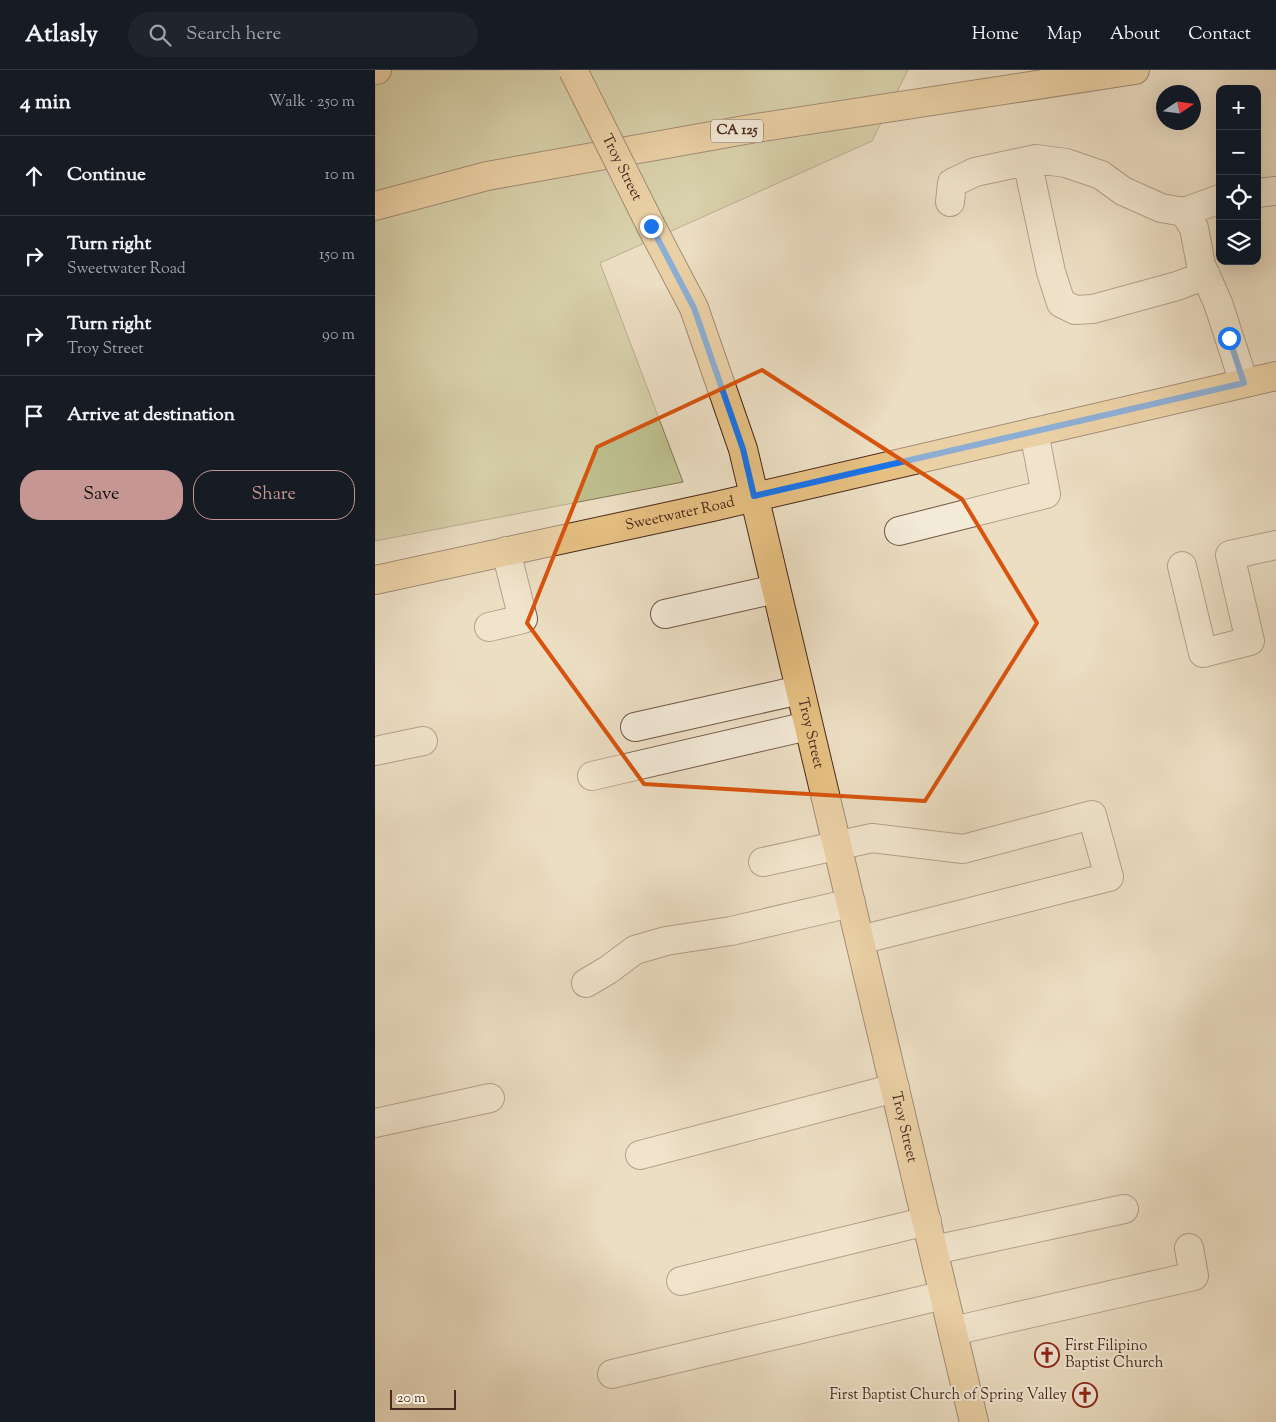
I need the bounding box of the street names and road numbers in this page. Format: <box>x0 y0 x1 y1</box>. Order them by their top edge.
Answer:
road number: CA 125 <box>711 119 763 142</box>
street label: Troy Street <box>596 131 647 204</box>
street label: Sweetwater Road <box>623 491 737 536</box>
street label: Troy Street <box>792 696 829 771</box>
street label: Troy Street <box>885 1090 923 1165</box>

